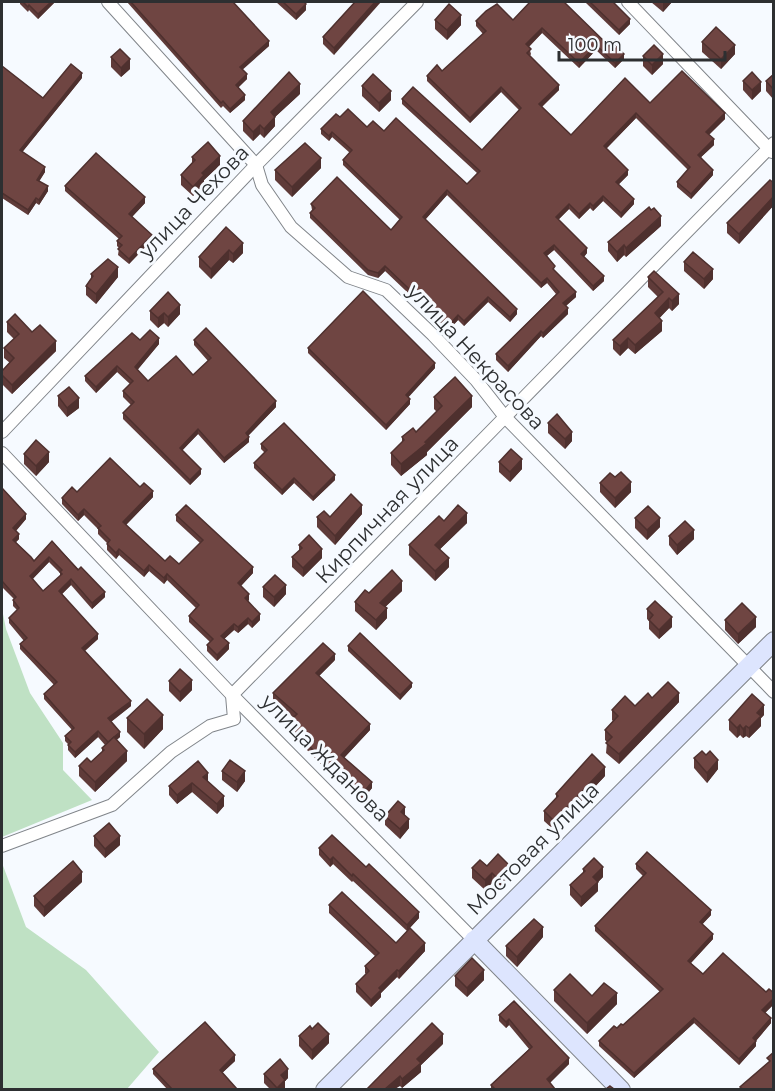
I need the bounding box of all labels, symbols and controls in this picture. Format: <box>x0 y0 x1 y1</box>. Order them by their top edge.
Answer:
scale bar <box>559 24 726 62</box>
text: 100 m <box>568 34 622 56</box>
street label: улица Чехова <box>133 140 254 264</box>
street label: улица Некрасова <box>402 278 550 435</box>
street label: Кирпичная улица <box>310 431 463 588</box>
street label: улица Жданова <box>256 688 394 827</box>
street label: Мостовая улица <box>461 777 604 920</box>

